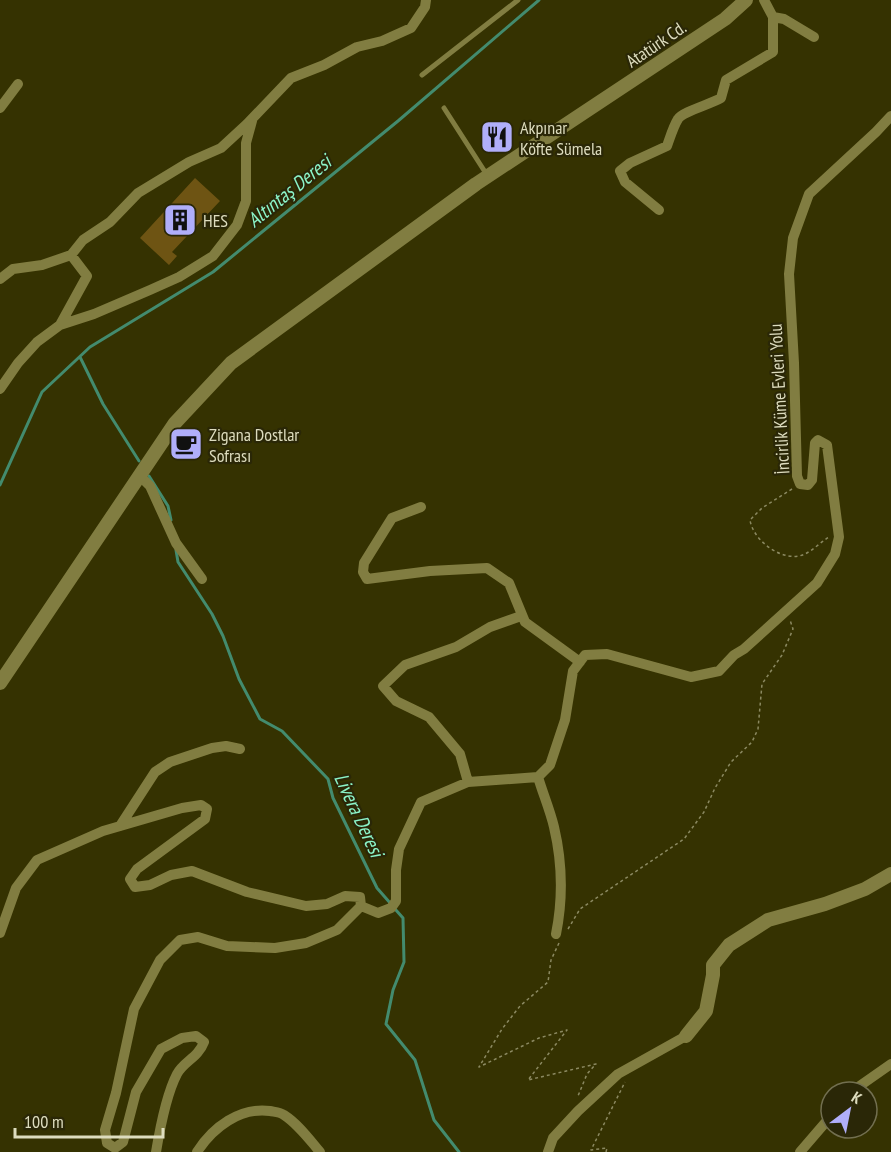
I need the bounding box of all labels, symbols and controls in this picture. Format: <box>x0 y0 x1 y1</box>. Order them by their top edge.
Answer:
street label: Atatürk Cd. <box>621 16 691 72</box>
place label: Akpınar Köfte Sümela <box>520 116 602 160</box>
restaurant icon: Akpınar Köfte Sümela <box>479 119 515 155</box>
water label: Altıntaş Deresi <box>242 147 338 233</box>
building icon: HES <box>162 202 198 238</box>
place label: HES <box>203 209 228 232</box>
street label: İncirlik Küme Evleri Yolu <box>764 323 794 475</box>
place label: Zigana Dostlar Sofrası <box>209 423 299 467</box>
cafe icon: Zigana Dostlar Sofrası <box>168 426 204 462</box>
water label: Livera Deresi <box>328 769 391 864</box>
north arrow <box>819 1080 879 1140</box>
text: K <box>848 1087 866 1108</box>
scale bar <box>15 1101 164 1139</box>
text: 100 m <box>24 1110 64 1133</box>

